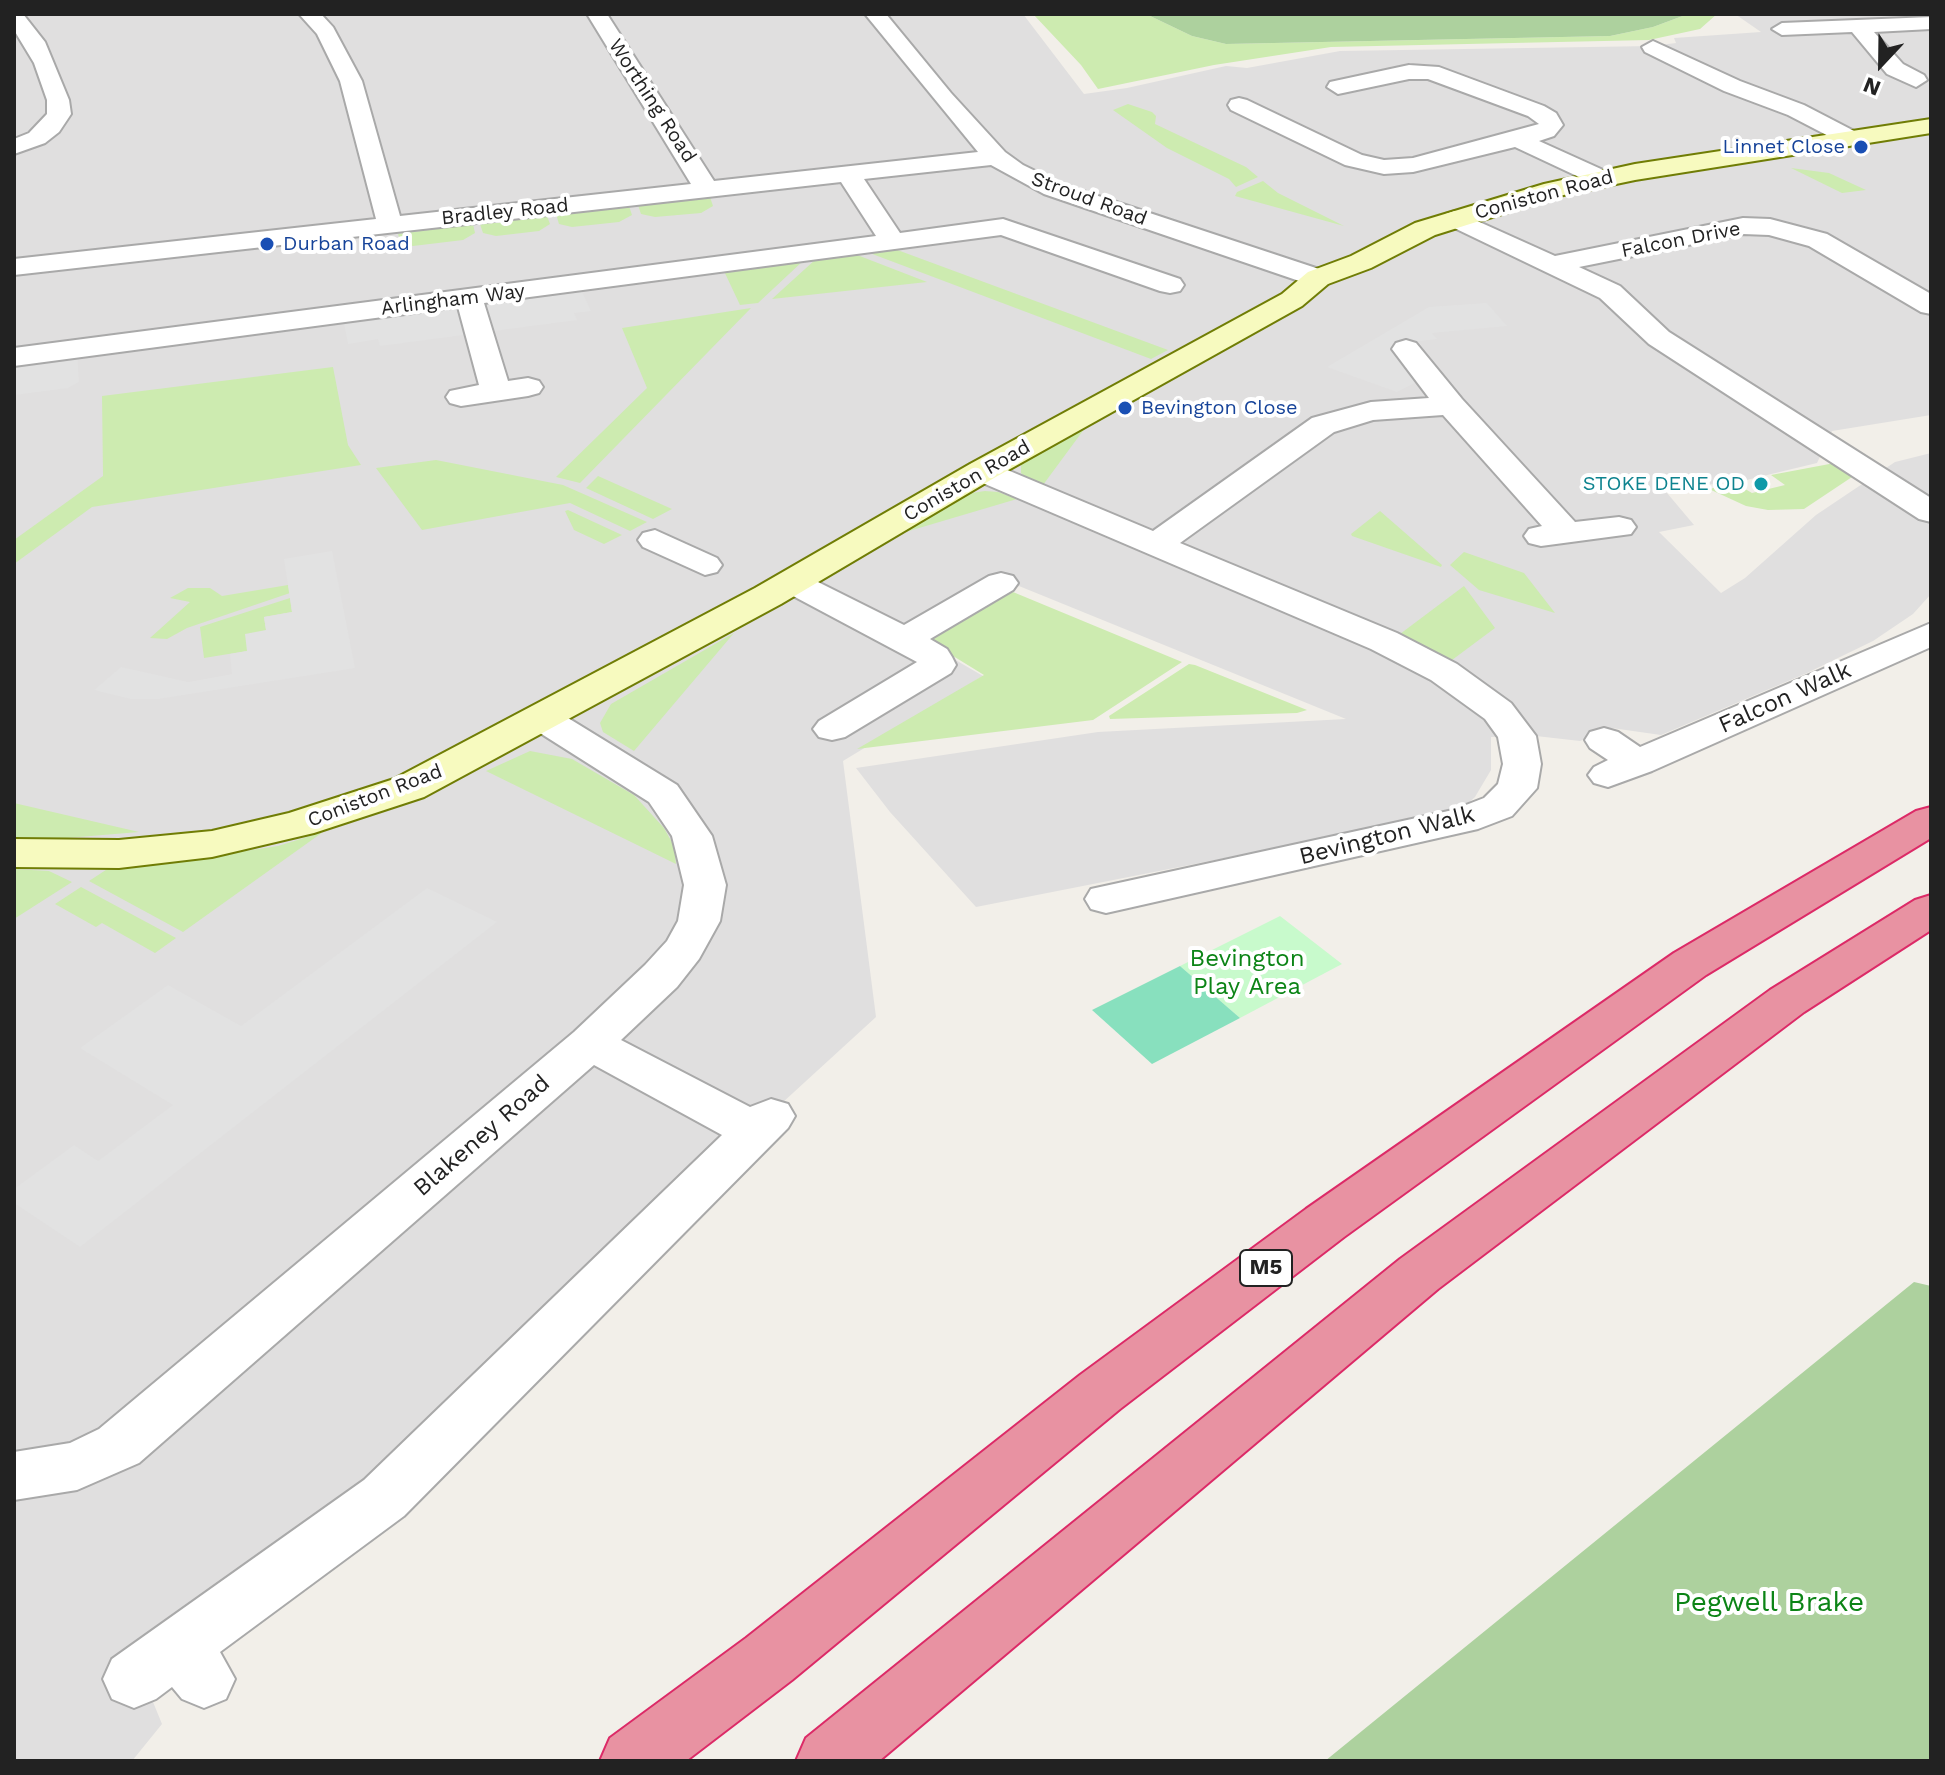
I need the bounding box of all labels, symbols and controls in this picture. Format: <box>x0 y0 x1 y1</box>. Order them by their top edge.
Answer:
north arrow <box>1841 24 1921 104</box>
street label: Worthing Road <box>603 35 701 167</box>
text: N <box>1860 72 1884 101</box>
place label: Linnet Close <box>1723 135 1845 159</box>
marker: Linnet Close <box>1852 138 1870 156</box>
street label: Coniston Road <box>1472 165 1616 225</box>
street label: Stroud Road <box>1028 167 1150 231</box>
street label: Bradley Road <box>440 193 570 231</box>
street label: Falcon Drive <box>1619 217 1743 263</box>
place label: Durban Road <box>283 232 410 256</box>
marker: Durban Road <box>258 235 276 253</box>
street label: Arlingham Way <box>380 279 526 321</box>
place label: Bevington Close <box>1141 396 1298 420</box>
marker: Bevington Close <box>1116 399 1134 417</box>
street label: Coniston Road <box>899 435 1035 527</box>
place label: STOKE DENE OD <box>1583 472 1745 496</box>
marker: STOKE DENE OD <box>1752 475 1770 493</box>
street label: Falcon Walk <box>1714 656 1856 740</box>
street label: Coniston Road <box>304 759 446 833</box>
street label: Bevington Walk <box>1296 800 1478 872</box>
park label: Bevington Play Area <box>1190 945 1304 1001</box>
street label: Blakeney Road <box>408 1069 556 1203</box>
road number: M5 <box>1240 1250 1292 1286</box>
park label: Pegwell Brake <box>1674 1586 1864 1620</box>

